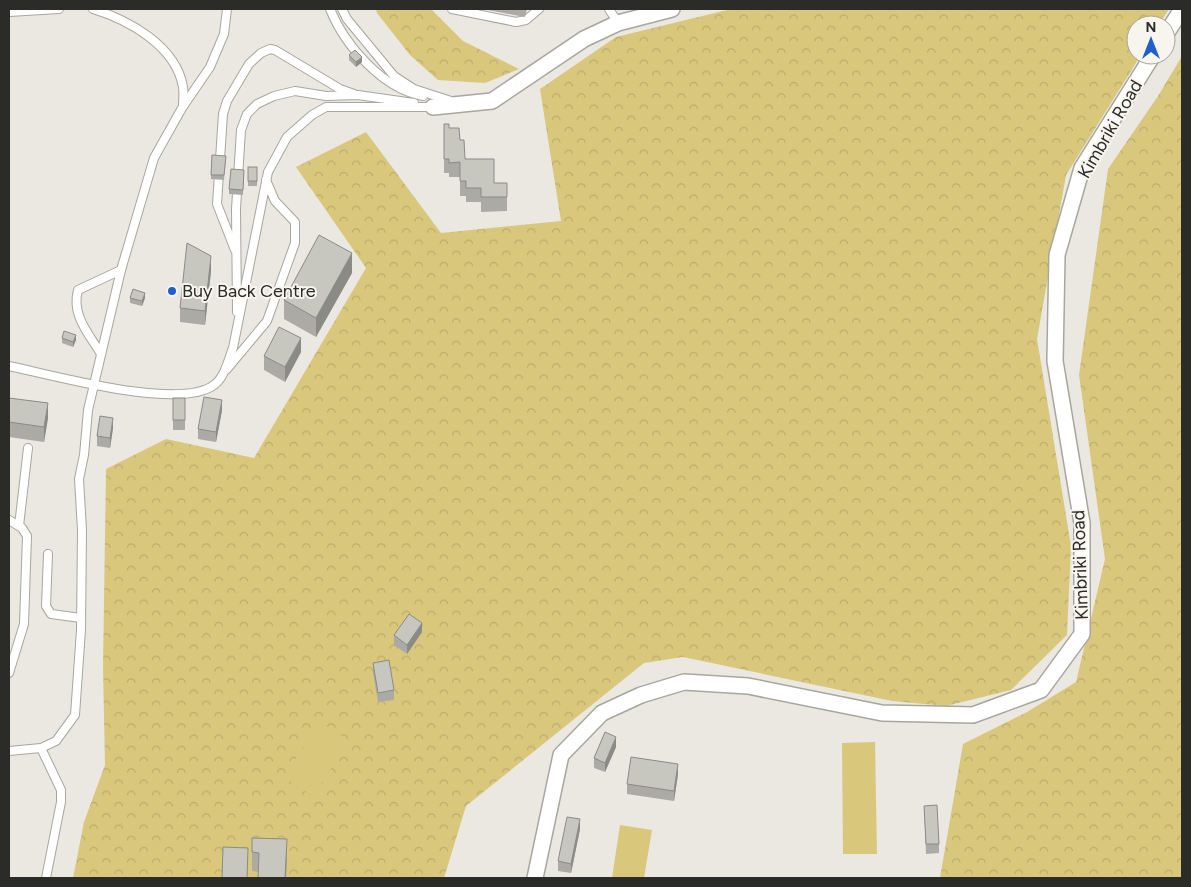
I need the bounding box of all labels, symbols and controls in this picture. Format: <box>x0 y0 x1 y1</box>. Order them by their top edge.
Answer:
north arrow <box>1126 15 1176 65</box>
text: N <box>1146 19 1156 36</box>
street label: Kimbriki Road <box>1073 76 1147 182</box>
place label: Buy Back Centre <box>182 280 316 302</box>
marker: Buy Back Centre <box>166 285 178 297</box>
street label: Kimbriki Road <box>1067 510 1093 620</box>

